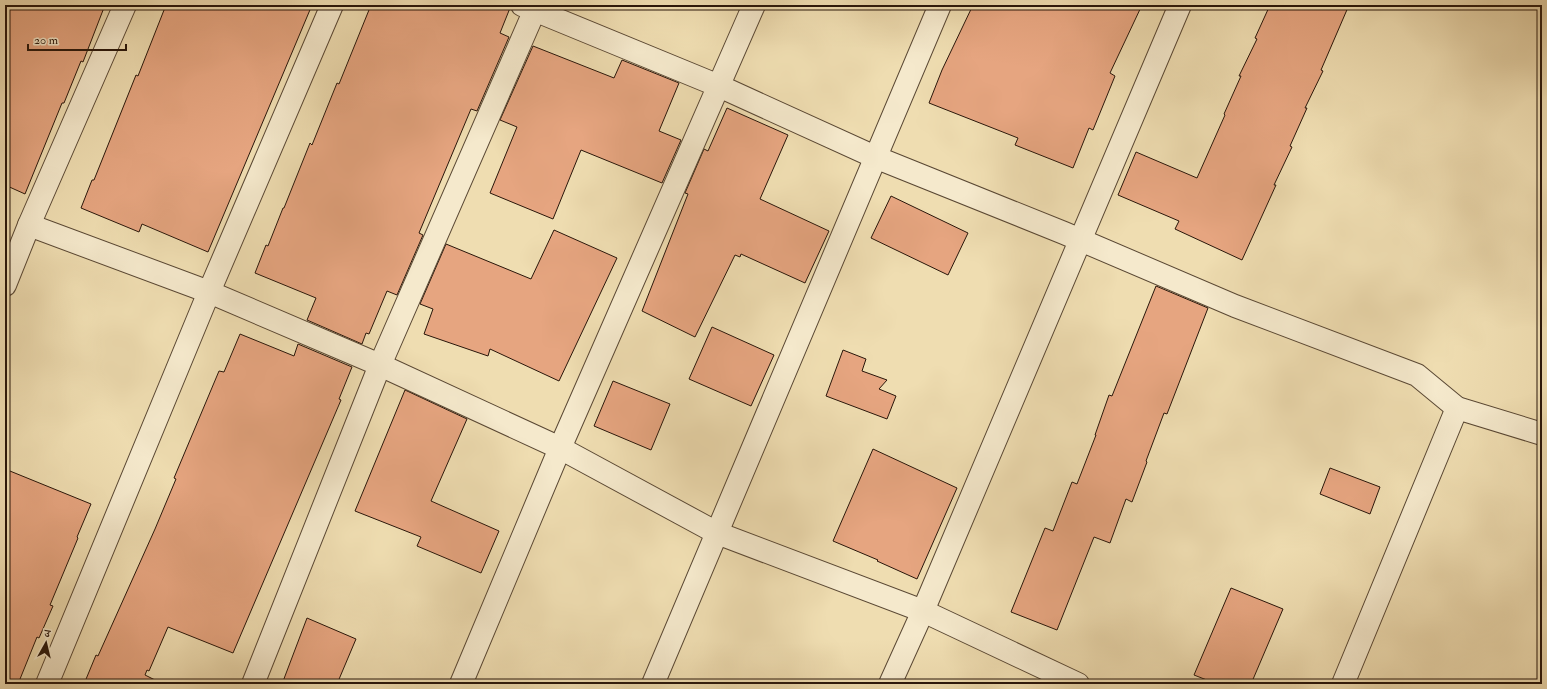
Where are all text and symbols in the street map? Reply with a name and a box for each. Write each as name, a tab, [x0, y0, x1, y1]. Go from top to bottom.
scale bar	[28, 26, 126, 52]
text: 20 m	[34, 33, 59, 48]
north arrow	[26, 623, 66, 663]
text: उ	[43, 627, 52, 641]

